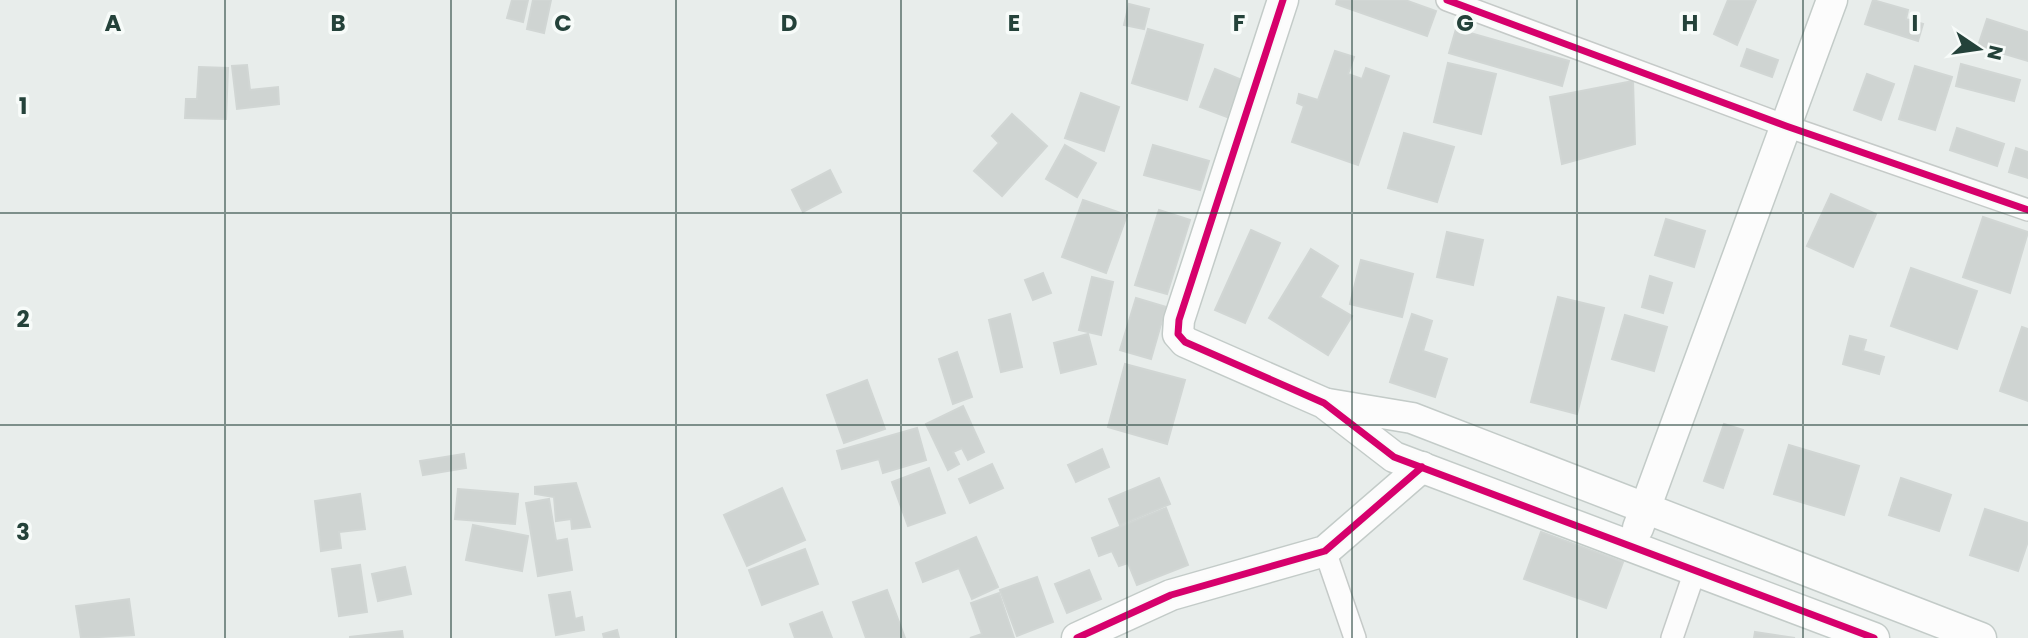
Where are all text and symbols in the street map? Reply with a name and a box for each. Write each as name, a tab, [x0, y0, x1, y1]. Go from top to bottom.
text: A	[105, 7, 122, 39]
text: B	[330, 7, 346, 39]
text: C	[554, 7, 572, 39]
text: D	[781, 7, 797, 39]
text: E	[1008, 7, 1020, 39]
text: F	[1233, 7, 1245, 39]
text: G	[1456, 7, 1474, 39]
text: H	[1682, 7, 1698, 39]
text: I	[1912, 7, 1918, 39]
north arrow	[1944, 14, 2014, 84]
text: N	[1980, 43, 2010, 63]
text: 1	[19, 90, 27, 122]
text: 2	[16, 303, 30, 335]
text: 3	[16, 516, 30, 548]

